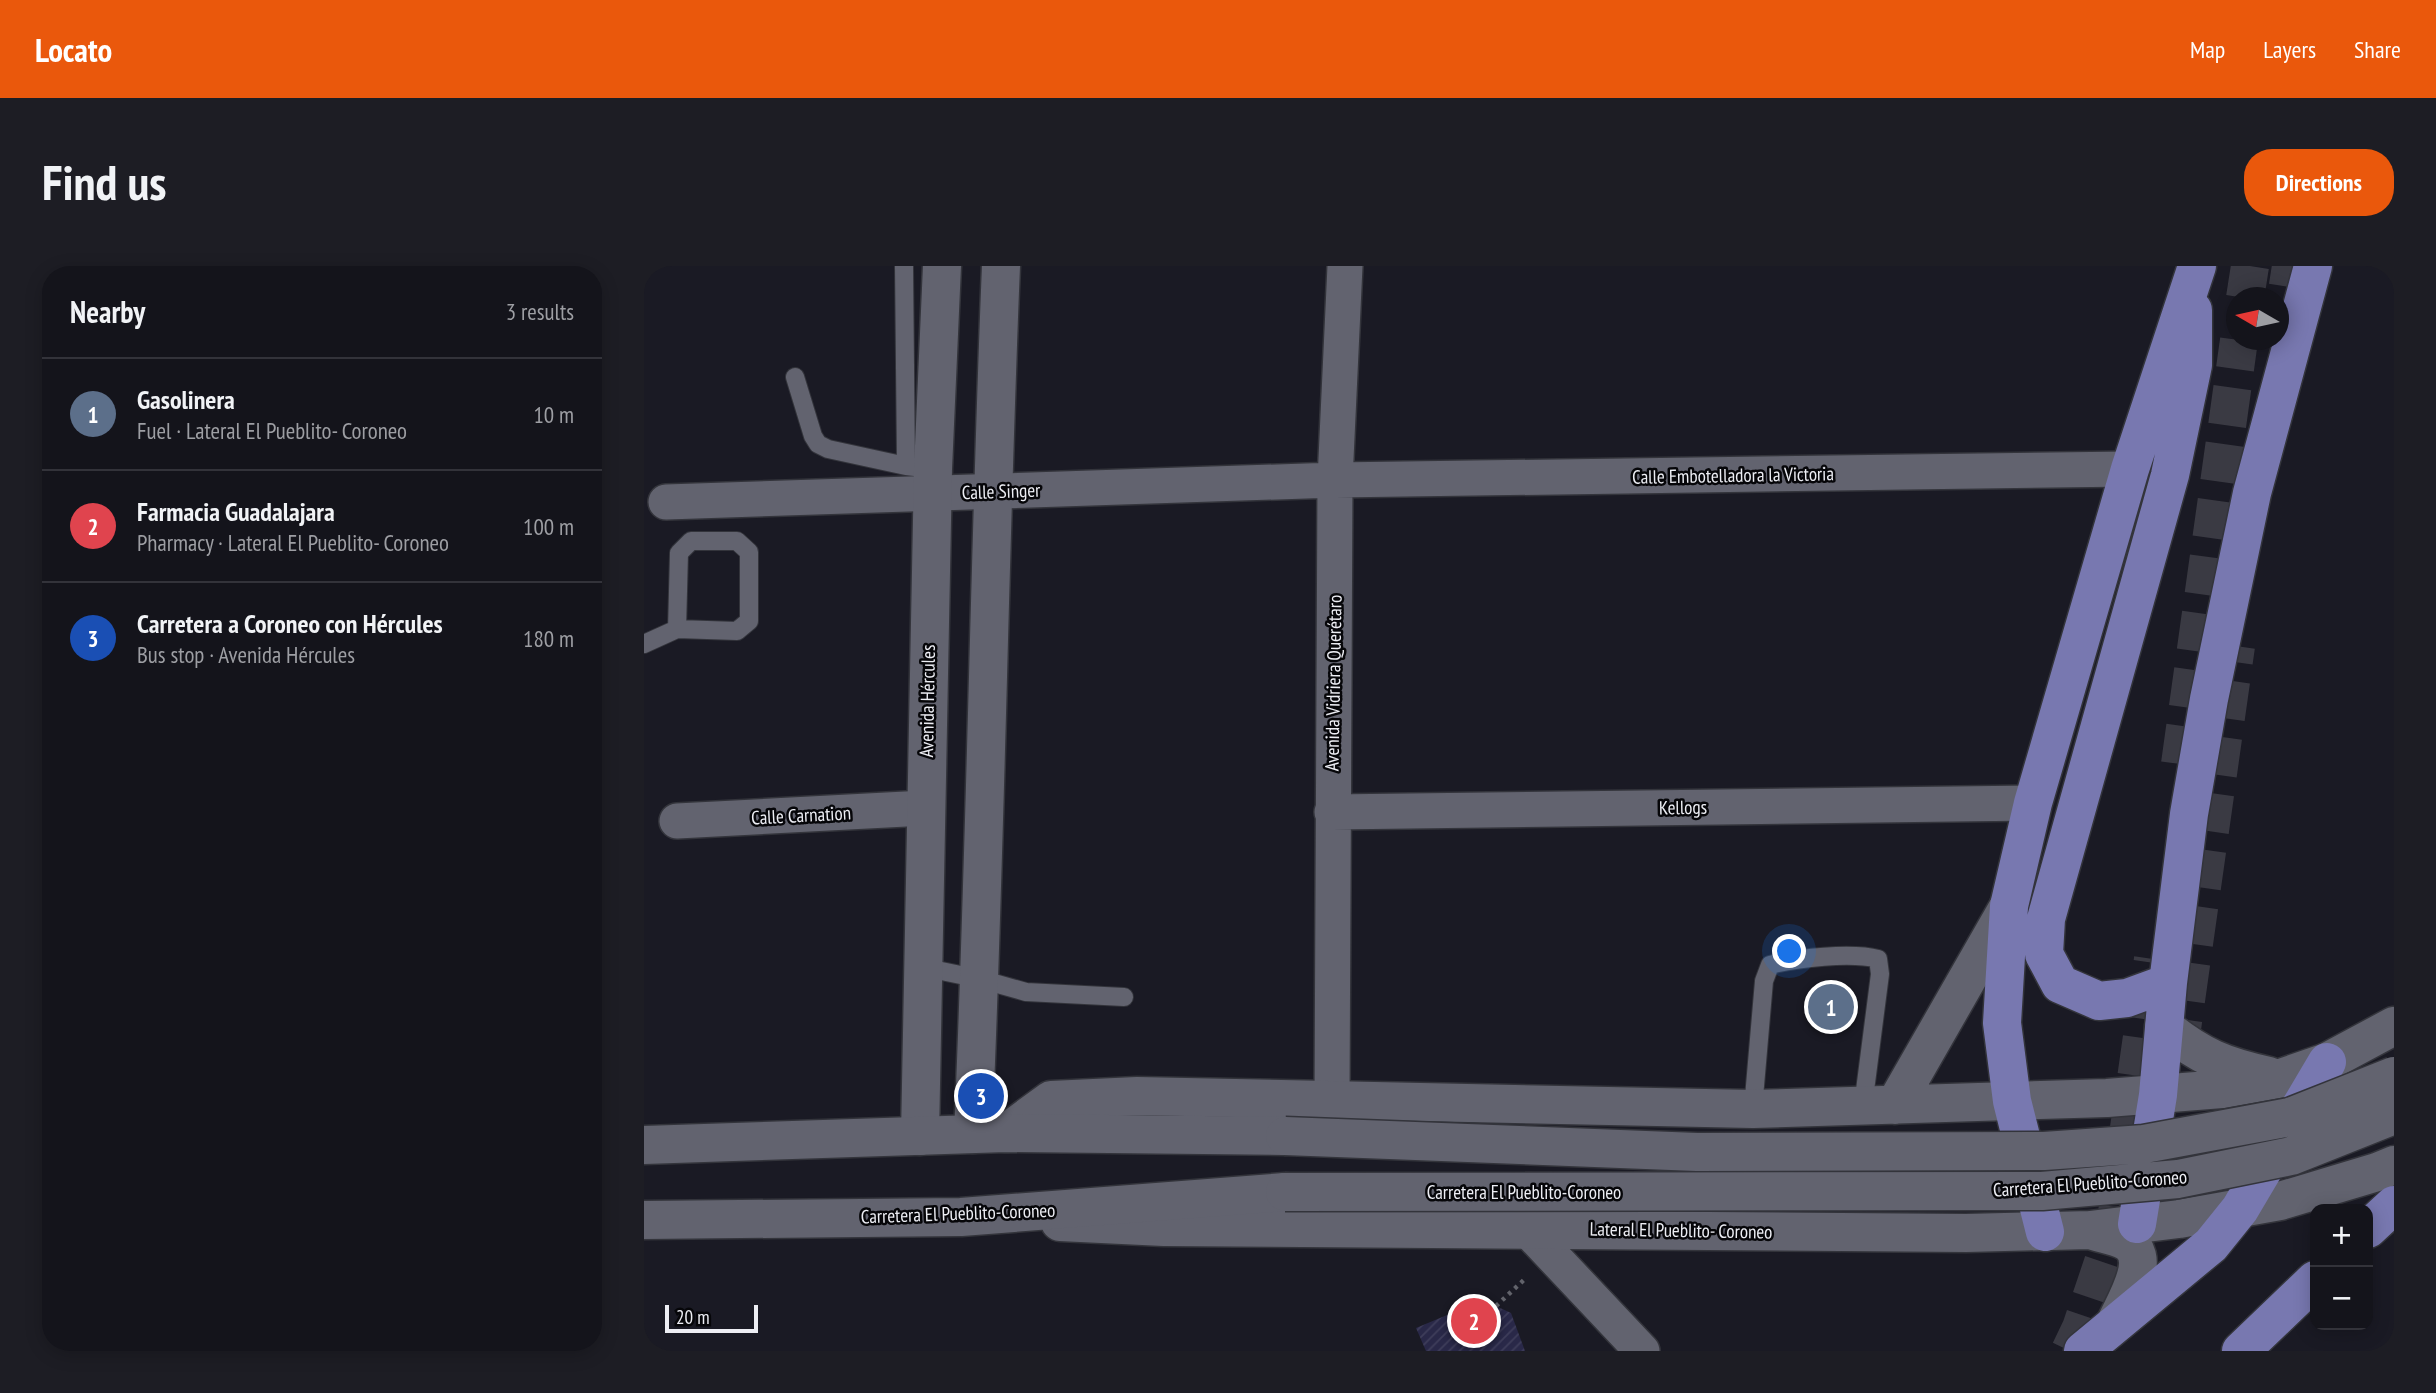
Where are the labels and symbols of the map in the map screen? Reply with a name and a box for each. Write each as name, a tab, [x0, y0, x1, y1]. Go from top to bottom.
north arrow	[2226, 287, 2289, 350]
street label: Calle Embotelladora la Victoria	[1632, 461, 1834, 489]
street label: Calle Singer	[961, 478, 1042, 504]
street label: Avenida Vidriera Querétaro	[1319, 595, 1347, 771]
street label: Avenida Hércules	[914, 644, 940, 758]
street label: Kellogs	[1659, 795, 1707, 819]
street label: Calle Carnation	[750, 800, 852, 830]
your location	[1772, 934, 1806, 968]
pin: 1	[1808, 981, 1854, 1033]
pin: 3	[958, 1070, 1004, 1122]
street label: Carretera El Pueblito-Coroneo	[1992, 1164, 2188, 1202]
street label: Carretera El Pueblito-Coroneo	[1427, 1180, 1621, 1204]
street label: Carretera El Pueblito-Coroneo	[860, 1198, 1056, 1228]
street label: Lateral El Pueblito- Coroneo	[1589, 1216, 1773, 1244]
pin: 2	[1451, 1295, 1497, 1347]
scale bar	[665, 1302, 758, 1334]

